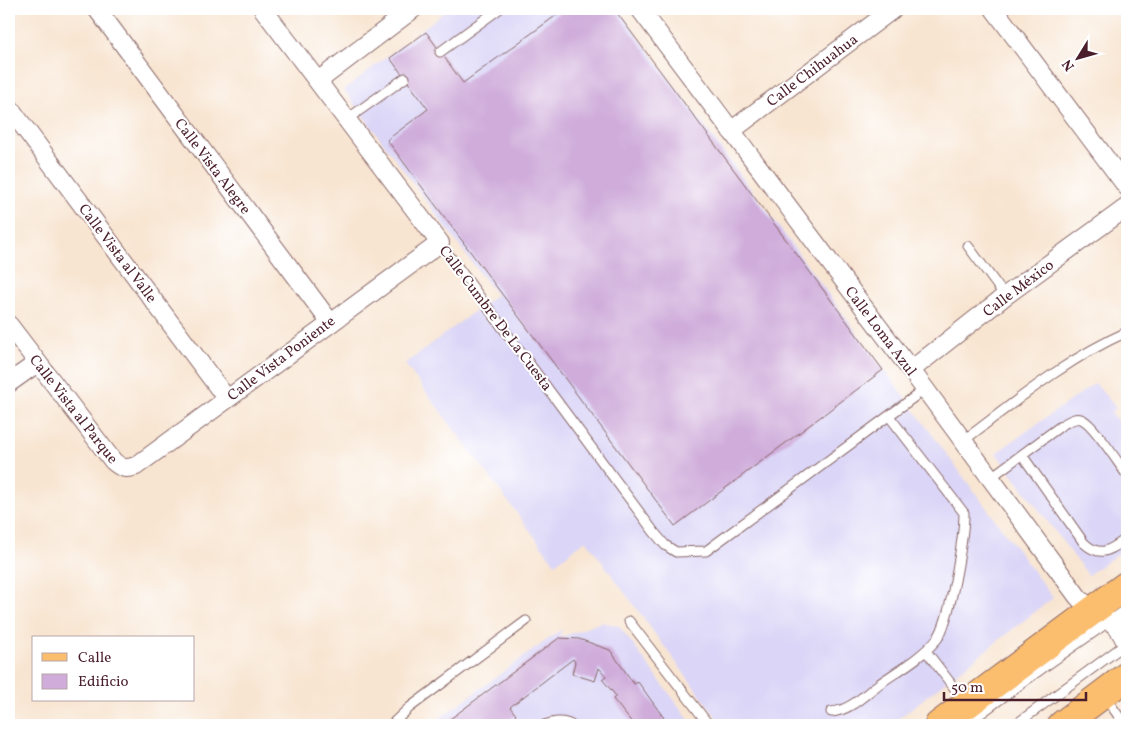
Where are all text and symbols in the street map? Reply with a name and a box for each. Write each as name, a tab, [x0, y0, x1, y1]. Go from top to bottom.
street label: Calle Chihuahua	[763, 30, 863, 112]
north arrow	[1054, 32, 1104, 82]
text: N	[1058, 55, 1079, 75]
street label: Calle Vista Alegre	[169, 115, 255, 219]
street label: Calle Vista al Valle	[73, 200, 161, 308]
street label: Calle Cumbre De La Cuesta	[433, 242, 556, 396]
street label: Calle México	[979, 255, 1059, 323]
street label: Calle Loma Azul	[839, 283, 921, 381]
street label: Calle Vista Poniente	[224, 312, 340, 407]
street label: Calle Vista al Parque	[24, 351, 122, 469]
legend	[32, 636, 195, 702]
text: Calle	[78, 648, 111, 669]
scale bar	[944, 669, 1086, 701]
text: Edificio	[78, 672, 129, 693]
text: 50 m	[951, 678, 983, 699]

